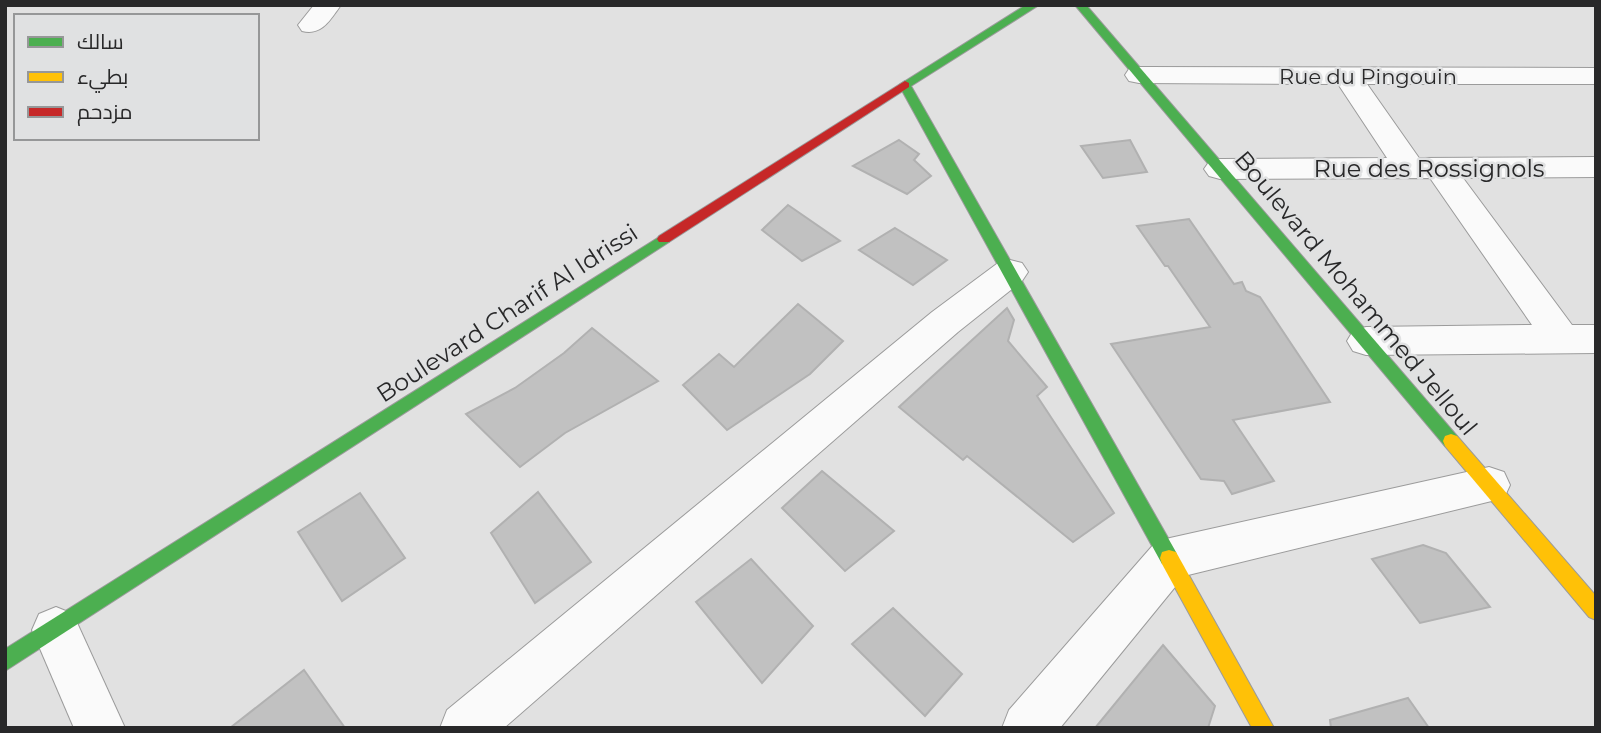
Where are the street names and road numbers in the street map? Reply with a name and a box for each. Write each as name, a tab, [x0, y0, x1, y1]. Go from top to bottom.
street label: Rue du Pingouin	[1279, 64, 1457, 89]
street label: Boulevard Mohammed Jelloul	[1229, 145, 1483, 441]
street label: Rue des Rossignols	[1313, 154, 1545, 183]
street label: Boulevard Charif Al Idrissi	[371, 218, 643, 408]

